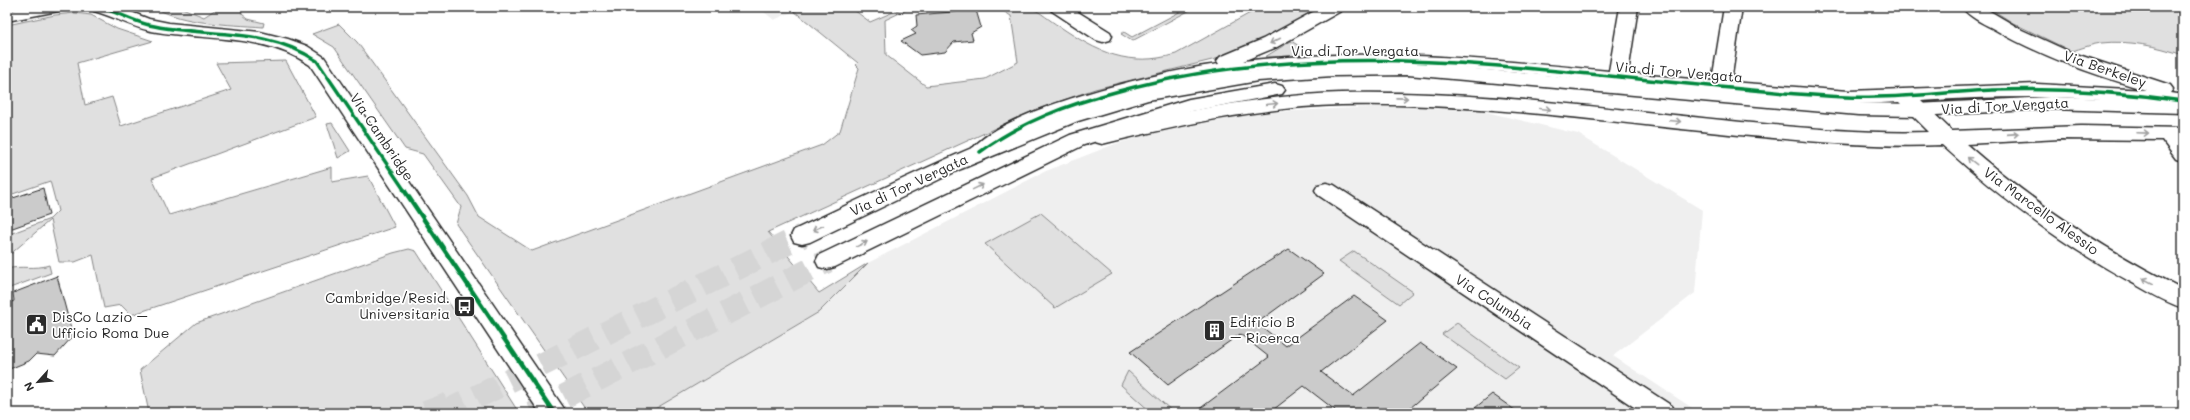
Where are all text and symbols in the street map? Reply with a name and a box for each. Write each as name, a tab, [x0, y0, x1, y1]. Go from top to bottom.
one-way arrow	[1269, 38, 1281, 45]
street label: Via di Tor Vergata	[1291, 41, 1419, 60]
street label: Via Berkeley	[2061, 45, 2149, 92]
street label: Via di Tor Vergata	[1614, 56, 1744, 87]
street label: Via Cambridge	[346, 89, 419, 184]
street label: Via di Tor Vergata	[1940, 93, 2069, 118]
one-way arrow	[1395, 95, 1408, 102]
one-way arrow	[1265, 100, 1278, 107]
one-way arrow	[1538, 105, 1551, 113]
one-way arrow	[1668, 118, 1681, 125]
one-way arrow	[2136, 129, 2149, 137]
one-way arrow	[2006, 131, 2019, 138]
street label: Via di Tor Vergata	[847, 149, 971, 220]
one-way arrow	[1967, 156, 1978, 165]
street label: Via Marcello Alessio	[1980, 162, 2103, 259]
one-way arrow	[972, 183, 984, 190]
one-way arrow	[812, 225, 824, 232]
one-way arrow	[855, 240, 867, 247]
street label: Via Columbia	[1452, 269, 1537, 334]
one-way arrow	[2143, 277, 2155, 284]
place label: Cambridge/Resid. Universitaria	[325, 288, 450, 323]
bus stop icon: Cambridge/Resid. Universitaria	[452, 293, 478, 319]
place label: DisCo Lazio – Ufficio Roma Due	[52, 307, 169, 342]
public building icon: DisCo Lazio – Ufficio Roma Due	[23, 312, 49, 338]
place label: Edificio B – Ricerca	[1230, 312, 1300, 347]
building icon: Edificio B – Ricerca	[1202, 317, 1228, 343]
north arrow	[18, 362, 58, 402]
text: N	[20, 380, 37, 394]

